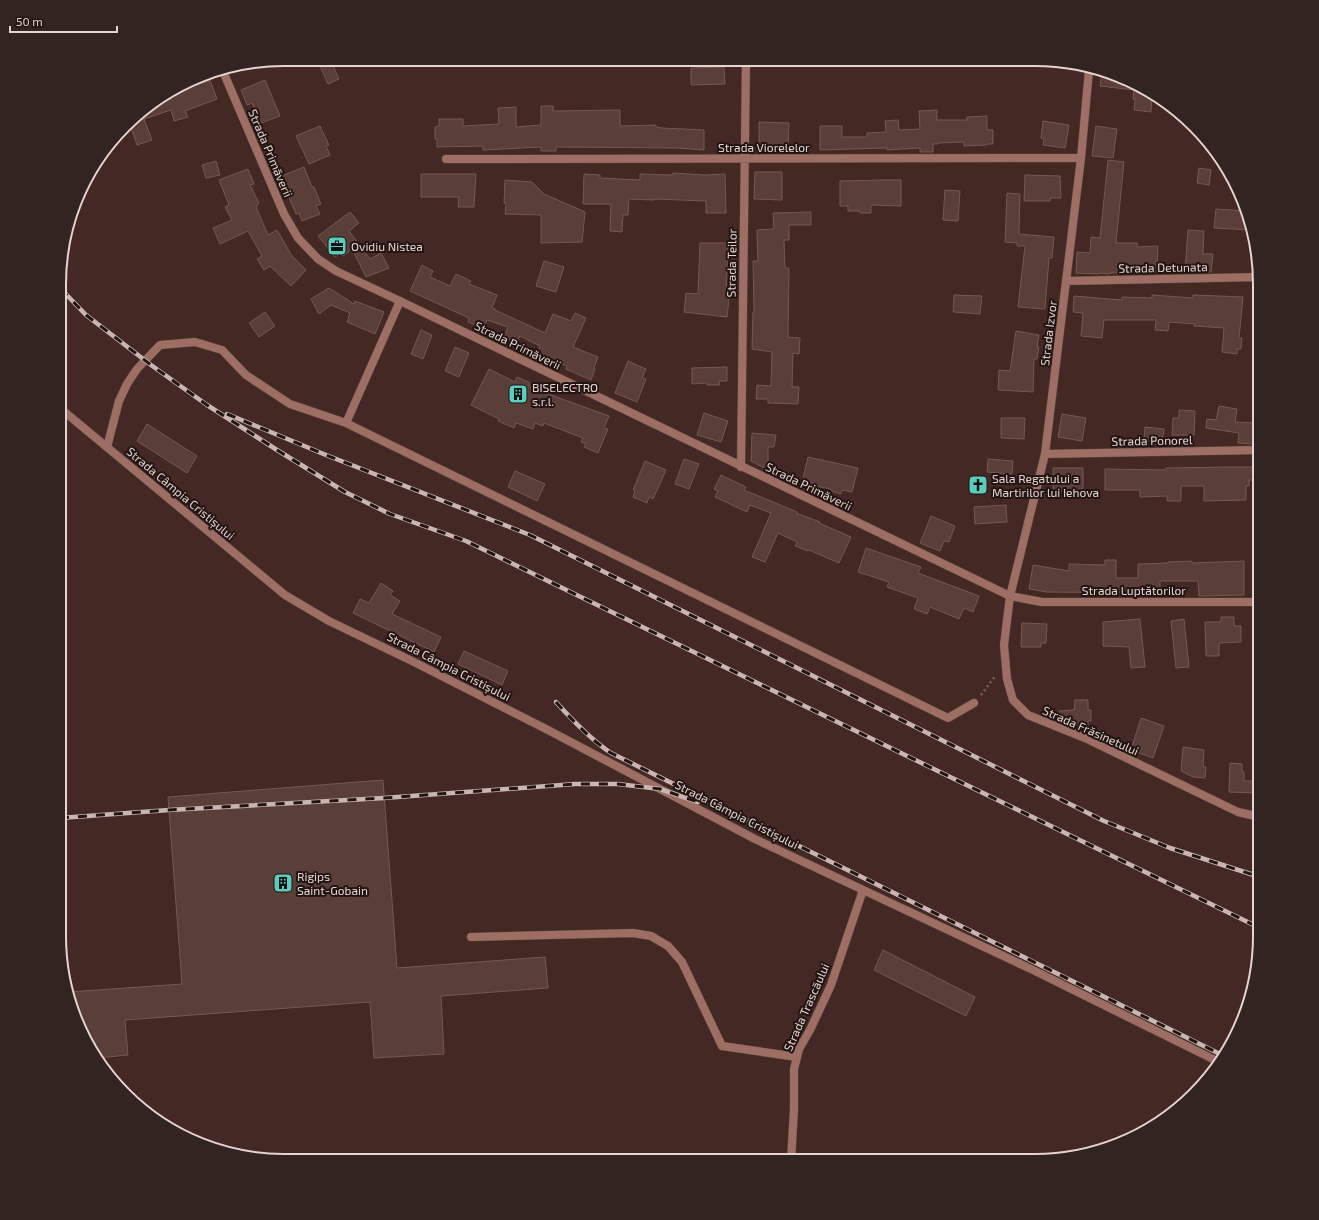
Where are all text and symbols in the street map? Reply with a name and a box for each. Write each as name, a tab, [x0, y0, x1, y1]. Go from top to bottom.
scale bar	[10, 8, 117, 34]
text: 50 m	[16, 14, 43, 28]
street label: Strada Primăverii	[246, 107, 296, 199]
street label: Strada Viorelelor	[718, 140, 810, 154]
street label: Strada Teilor	[723, 228, 739, 297]
office icon: Ovidiu Nistea	[326, 235, 348, 257]
place label: Ovidiu Nistea	[351, 239, 423, 253]
street label: Strada Detunata	[1118, 259, 1208, 275]
street label: Strada Izvor	[1037, 299, 1059, 367]
street label: Strada Primăverii	[473, 318, 563, 372]
place label: BISELECTRO s.r.l.	[532, 380, 598, 408]
building icon: BISELECTRO s.r.l.	[507, 383, 529, 405]
street label: Strada Ponorel	[1111, 432, 1193, 448]
street label: Strada Câmpia Cristișului	[123, 444, 238, 544]
street label: Strada Primăverii	[764, 459, 854, 513]
place label: Sala Regatului a Martirilor lui Iehova	[992, 471, 1099, 499]
church icon: Sala Regatului a Martirilor lui Iehova	[967, 474, 989, 496]
street label: Strada Luptătorilor	[1082, 583, 1186, 597]
street label: Strada Câmpia Cristișului	[384, 629, 513, 705]
street label: Strada Frăsinetului	[1041, 703, 1141, 757]
street label: Strada Câmpia Cristișului	[672, 777, 801, 853]
place label: Rigips Saint-Gobain	[297, 869, 368, 897]
building icon: Rigips Saint-Gobain	[272, 872, 294, 894]
street label: Strada Trascăului	[780, 961, 832, 1053]

